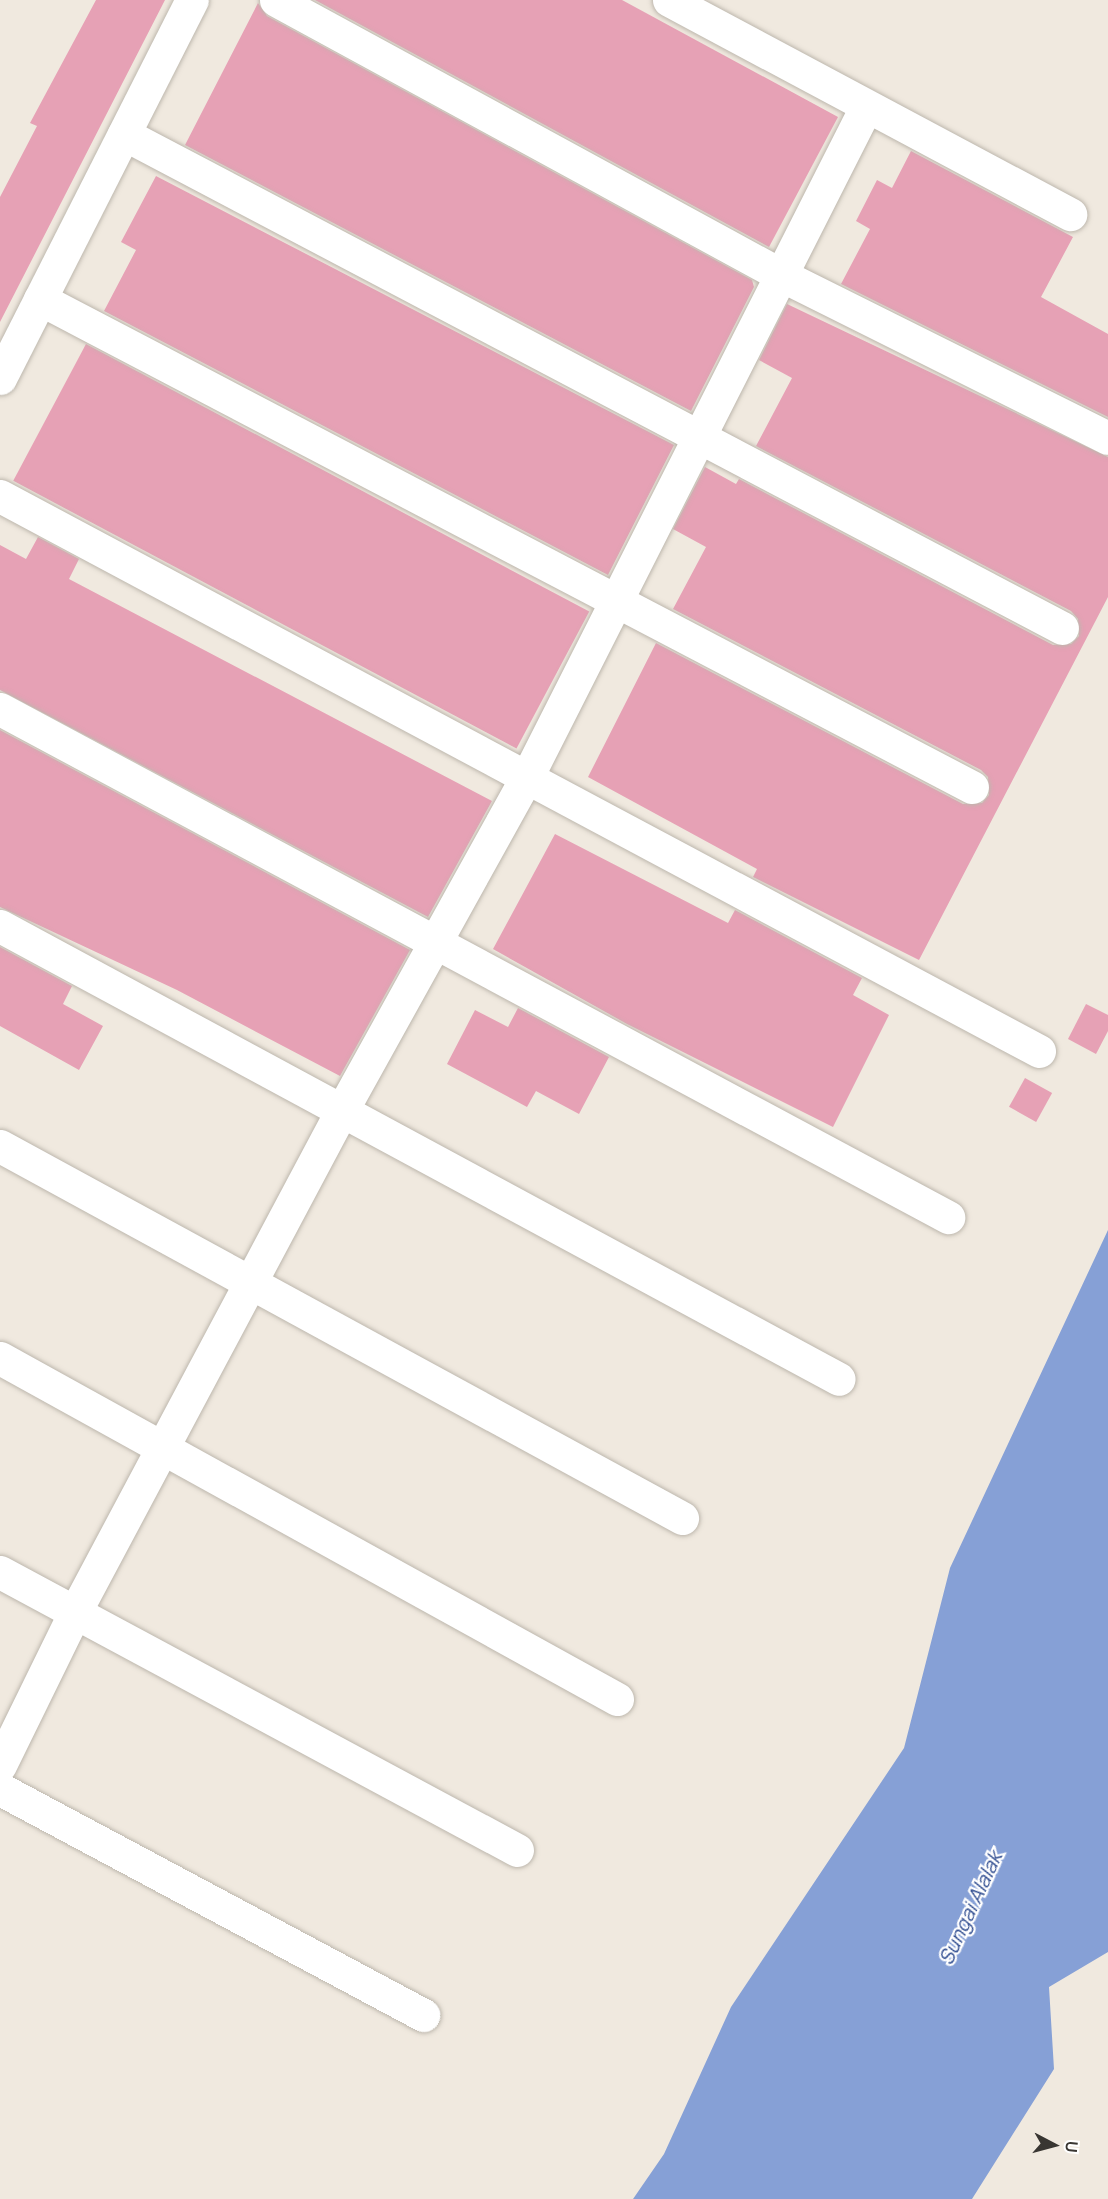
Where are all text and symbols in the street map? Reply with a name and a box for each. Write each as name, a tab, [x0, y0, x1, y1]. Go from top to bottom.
water label: Sungai Alalak	[933, 1848, 1007, 1968]
north arrow	[1024, 2115, 1084, 2175]
text: U	[1060, 2140, 1083, 2154]

